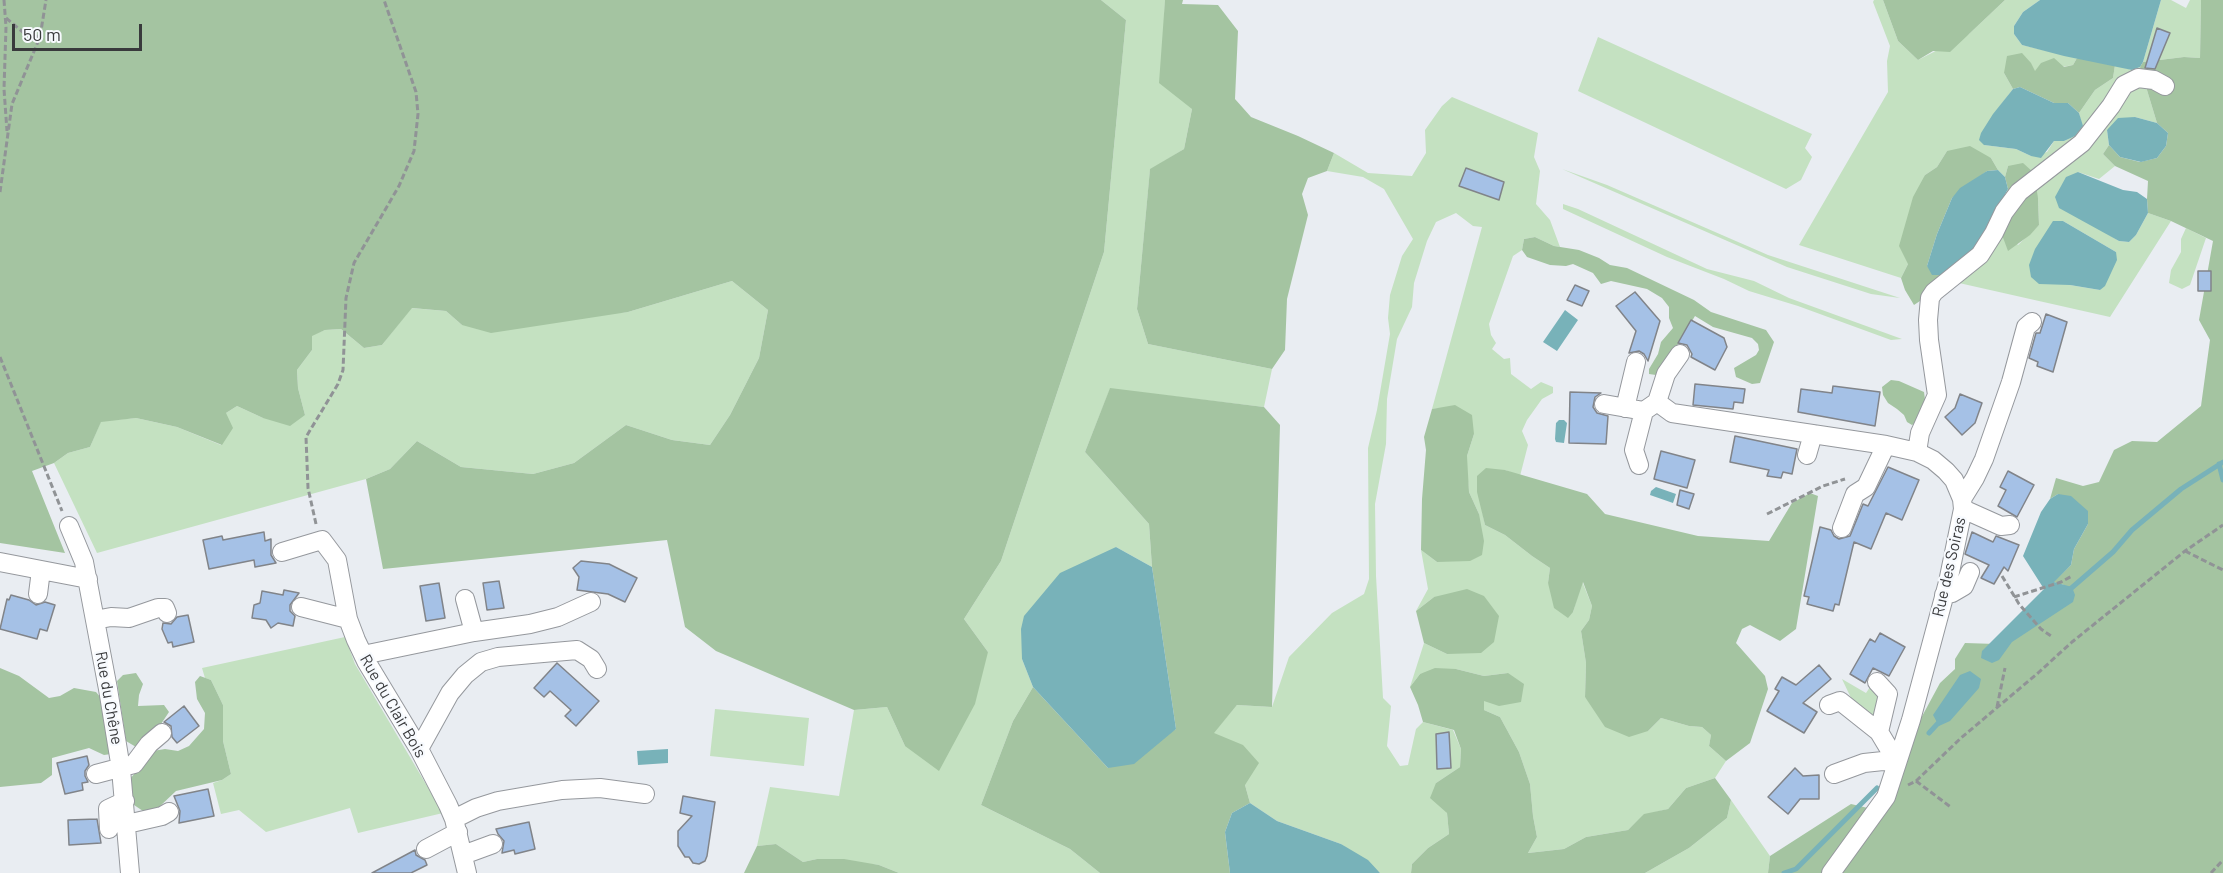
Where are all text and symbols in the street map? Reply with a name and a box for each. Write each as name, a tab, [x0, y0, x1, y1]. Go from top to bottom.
scale bar	[15, 12, 146, 50]
text: 50 m	[23, 23, 61, 45]
street label: Rue des Soiras	[1928, 515, 1970, 619]
street label: Rue du Chêne	[91, 650, 127, 746]
street label: Rue du Clair Bois	[356, 651, 430, 761]

